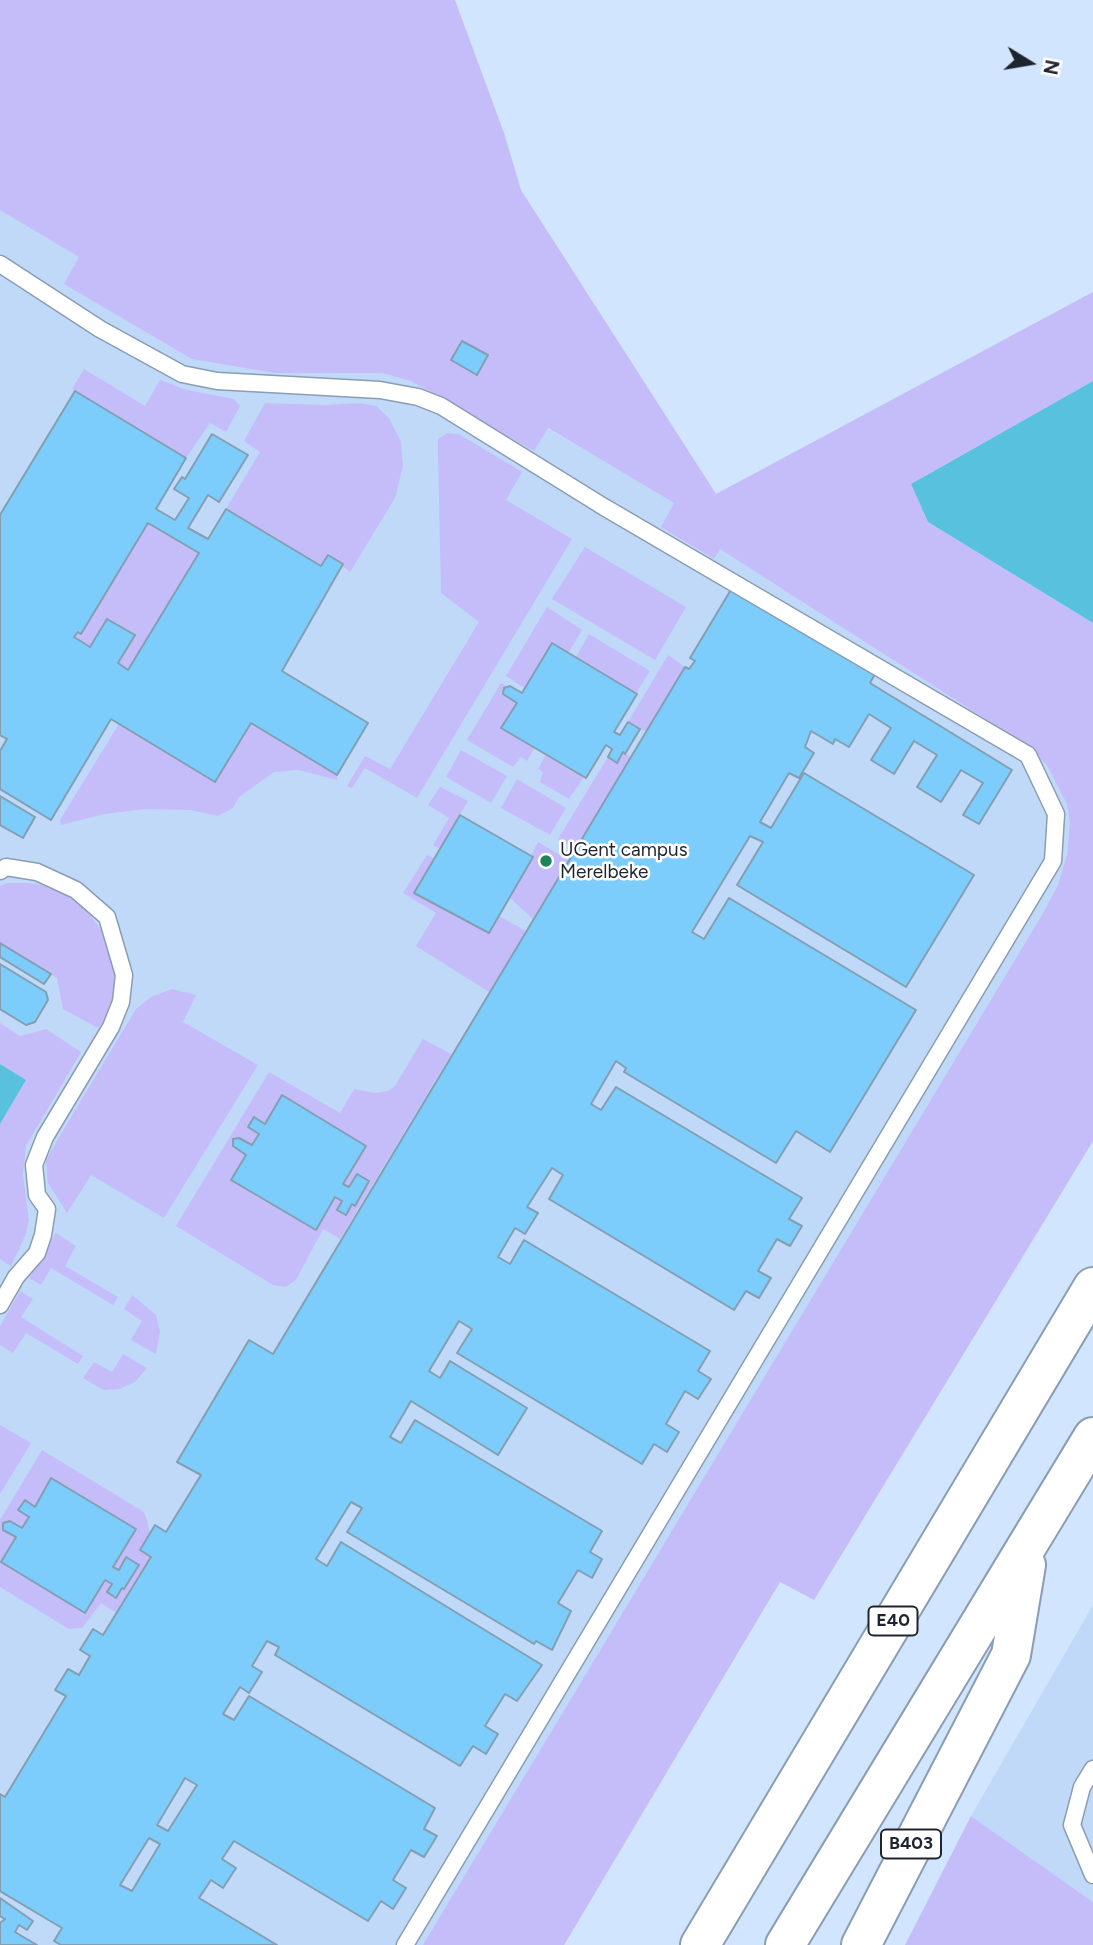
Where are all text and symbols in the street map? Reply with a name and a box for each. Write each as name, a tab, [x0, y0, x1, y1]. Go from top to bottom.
north arrow	[995, 28, 1065, 98]
text: N	[1038, 58, 1064, 77]
place label: UGent campus Merelbeke	[560, 839, 688, 883]
marker: UGent campus Merelbeke	[538, 853, 554, 869]
road number: E40	[868, 1606, 917, 1636]
road number: B403	[881, 1830, 941, 1858]

